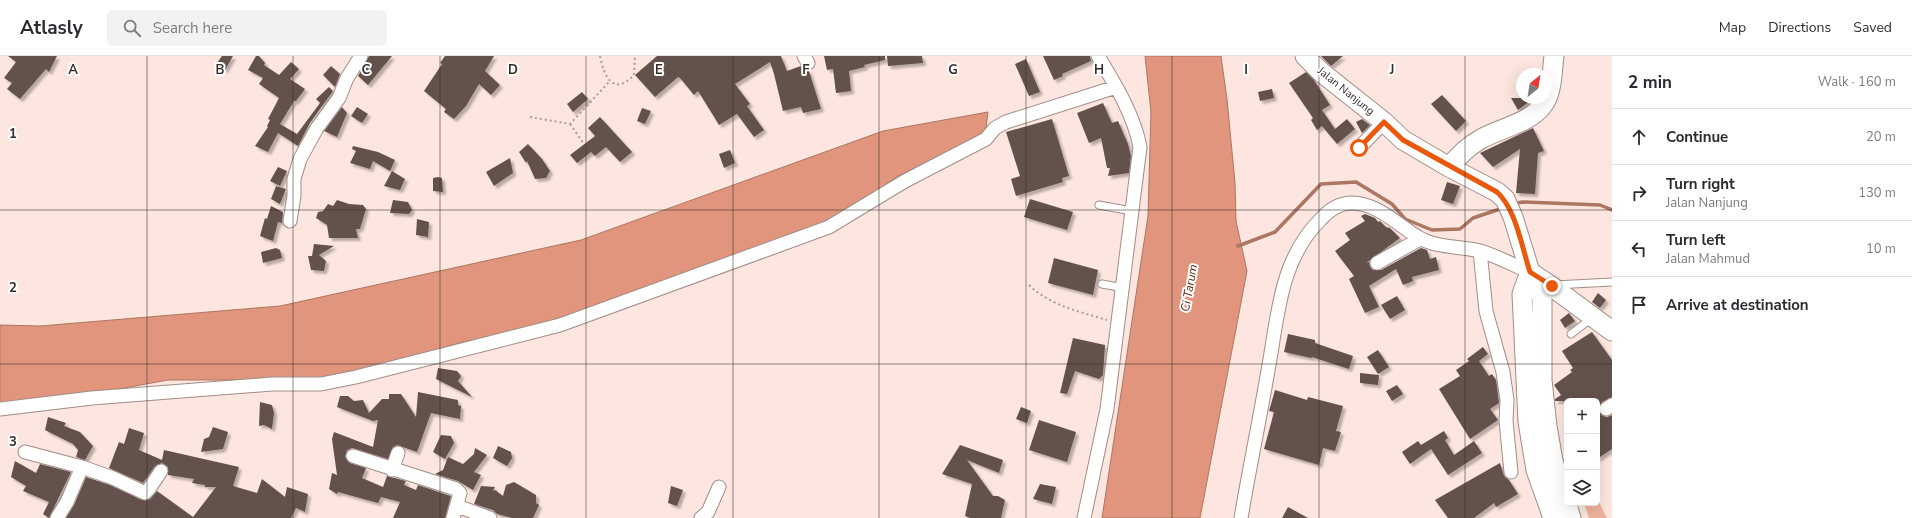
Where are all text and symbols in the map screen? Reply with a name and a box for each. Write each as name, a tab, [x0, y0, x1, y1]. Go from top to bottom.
search box	[107, 10, 387, 46]
text: Atlasly	[20, 15, 83, 41]
icon: search	[121, 17, 143, 39]
text: Search here	[153, 18, 232, 38]
text: Map	[1719, 18, 1746, 37]
text: Directions	[1768, 18, 1831, 37]
text: Saved	[1853, 18, 1892, 37]
text: A	[68, 61, 78, 79]
text: B	[216, 61, 225, 79]
text: C	[362, 61, 371, 79]
text: D	[508, 61, 518, 79]
text: E	[655, 61, 663, 79]
text: F	[802, 61, 810, 79]
text: G	[948, 61, 958, 79]
text: H	[1094, 61, 1104, 79]
text: I	[1244, 61, 1248, 79]
text: J	[1389, 61, 1394, 79]
street label: Jalan Nanjung	[1314, 63, 1378, 119]
north arrow	[1516, 68, 1552, 104]
text: 2 min	[1628, 71, 1672, 94]
text: Walk · 160 m	[1818, 73, 1896, 91]
text: 1	[9, 125, 17, 143]
icon: ahead	[1628, 126, 1650, 148]
text: Continue	[1666, 127, 1728, 147]
text: 20 m	[1866, 128, 1896, 146]
route start	[1350, 139, 1368, 157]
text: Turn right	[1666, 174, 1735, 194]
icon: right	[1628, 182, 1650, 204]
text: 130 m	[1858, 184, 1896, 202]
text: Jalan Nanjung	[1666, 194, 1748, 212]
text: Turn left	[1666, 230, 1725, 250]
icon: left	[1628, 238, 1650, 260]
text: 10 m	[1866, 240, 1896, 258]
text: Jalan Mahmud	[1666, 250, 1750, 268]
water label: Ci Tarum	[1177, 263, 1201, 313]
route end	[1543, 277, 1561, 295]
text: 2	[9, 279, 17, 297]
icon: arrive	[1628, 294, 1650, 316]
text: Arrive at destination	[1666, 295, 1809, 315]
map controls	[1564, 398, 1600, 506]
button: +	[1564, 398, 1600, 434]
text: 3	[9, 433, 17, 451]
button: −	[1564, 434, 1600, 470]
button: layers	[1564, 470, 1600, 506]

